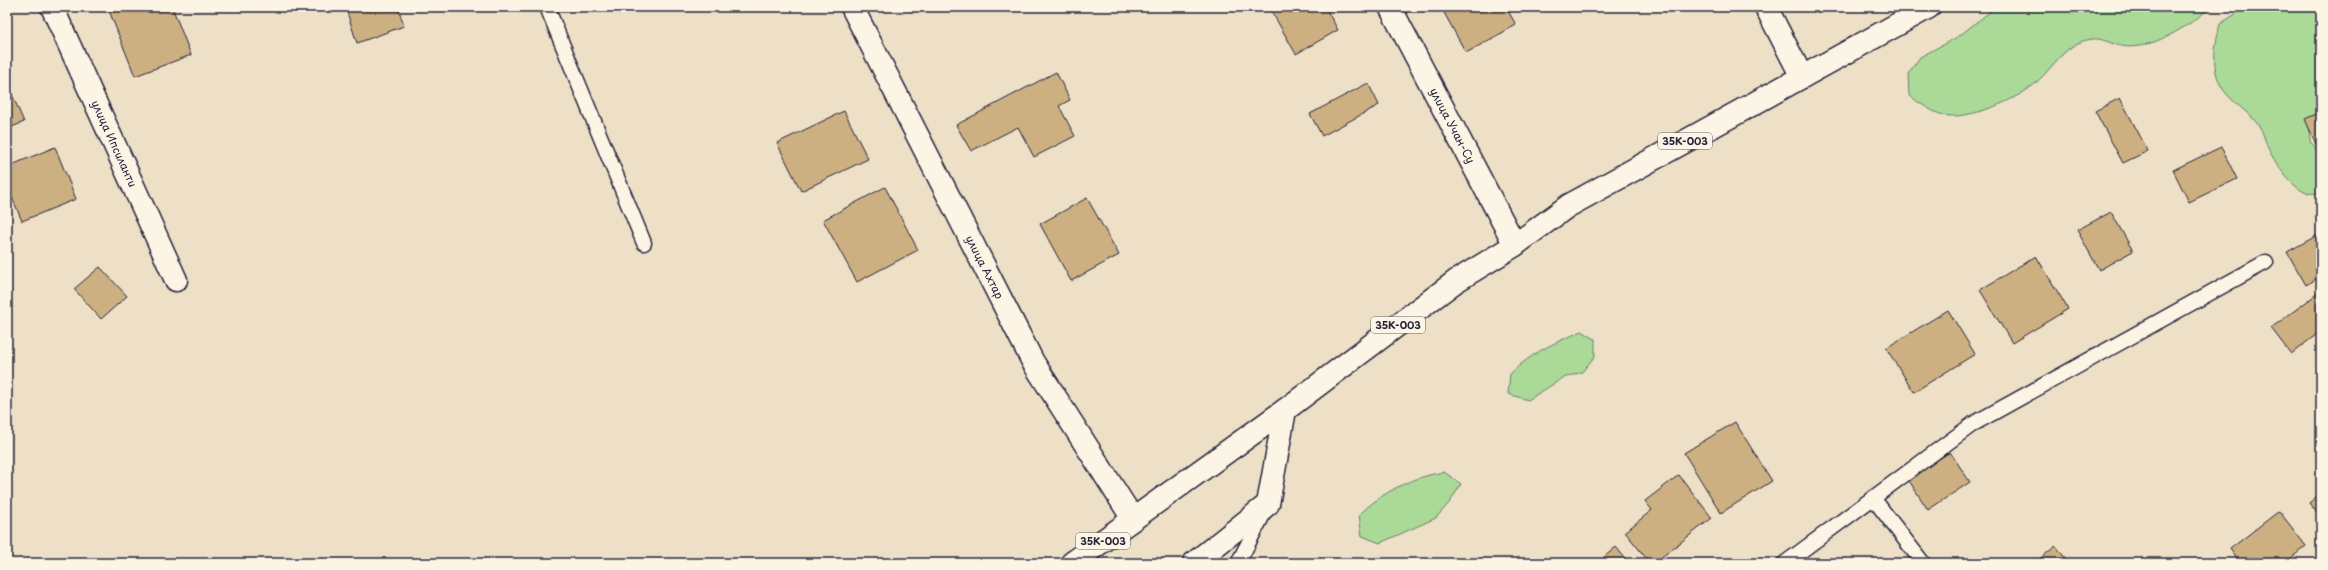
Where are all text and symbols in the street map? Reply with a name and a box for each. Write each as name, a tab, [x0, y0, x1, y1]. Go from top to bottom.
street label: улица Учан-Су	[1426, 85, 1480, 166]
street label: улица Ипсиланти	[87, 97, 142, 190]
road number: 35К-003	[1658, 133, 1712, 149]
street label: улица Ахтар	[962, 232, 1009, 302]
road number: 35К-003	[1371, 317, 1425, 333]
road number: 35К-003	[1076, 533, 1130, 549]

